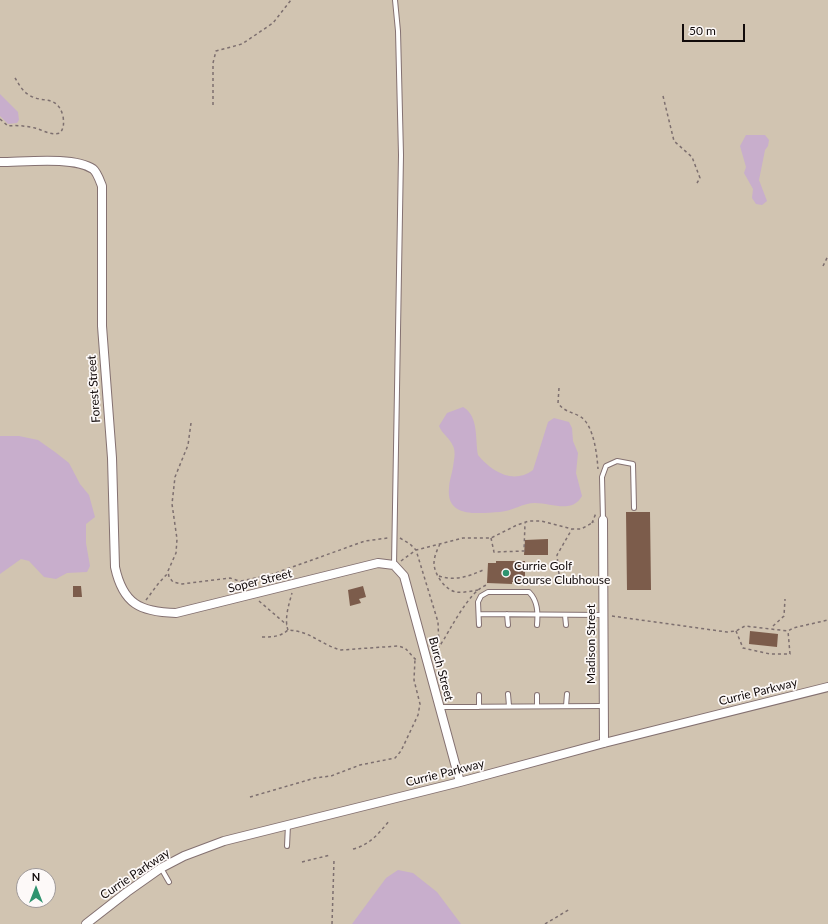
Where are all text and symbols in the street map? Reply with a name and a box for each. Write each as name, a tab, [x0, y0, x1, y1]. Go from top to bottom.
scale bar	[684, 16, 747, 42]
text: 50 m	[689, 23, 716, 38]
street label: Forest Street	[84, 355, 104, 423]
place label: Currie Golf Course Clubhouse	[514, 559, 610, 587]
street label: Soper Street	[227, 566, 293, 596]
marker: Currie Golf Course Clubhouse	[501, 568, 511, 578]
street label: Madison Street	[584, 604, 598, 684]
street label: Burch Street	[426, 635, 456, 703]
street label: Currie Parkway	[717, 675, 799, 709]
street label: Currie Parkway	[404, 756, 486, 790]
street label: Currie Parkway	[98, 846, 172, 902]
north arrow	[16, 868, 56, 908]
text: N	[32, 870, 40, 883]

